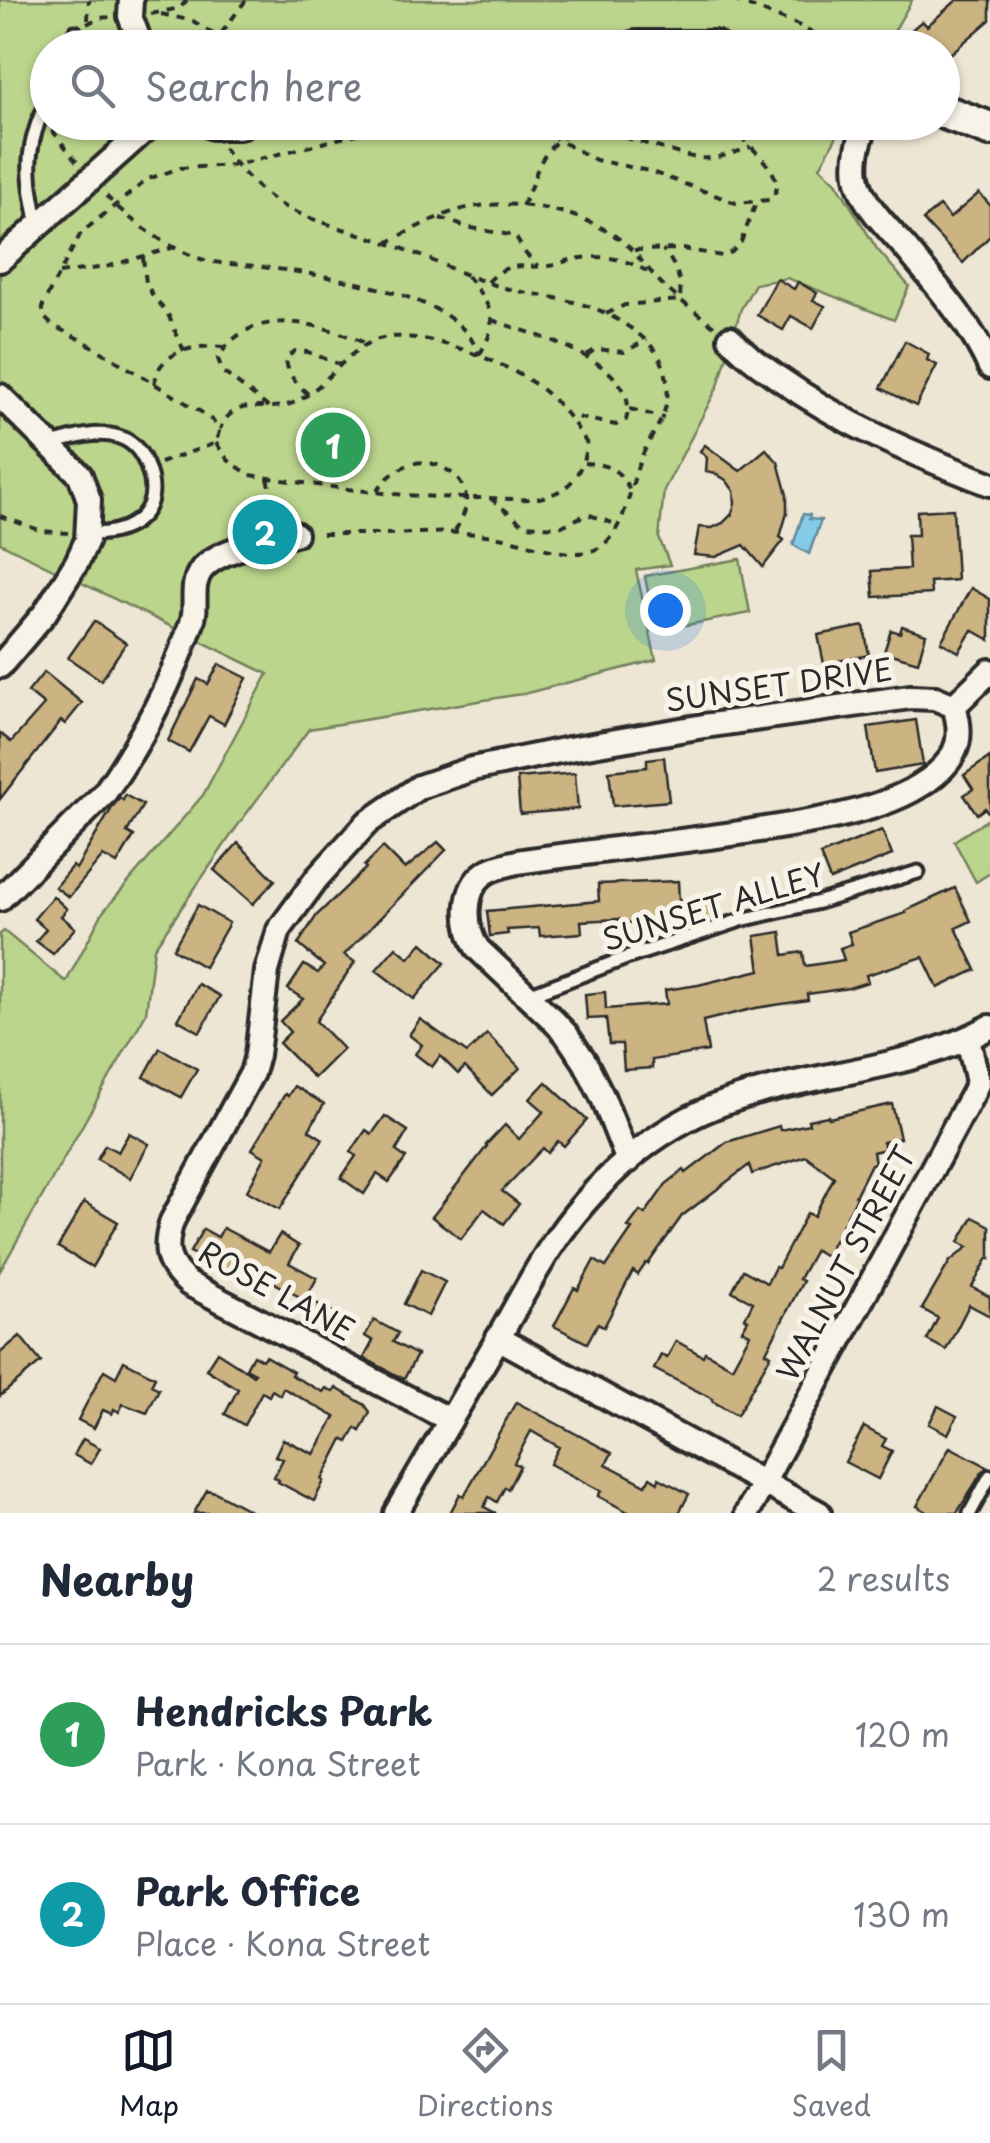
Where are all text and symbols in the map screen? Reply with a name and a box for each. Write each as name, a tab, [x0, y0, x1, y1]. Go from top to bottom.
search box	[30, 30, 960, 140]
text: Search here	[145, 57, 362, 114]
icon: search	[65, 58, 120, 113]
pin: 1	[300, 408, 366, 482]
pin: 2	[232, 494, 298, 570]
your location	[640, 585, 691, 636]
street label: SUNSET DRIVE	[662, 645, 895, 722]
street label: SUNSET ALLEY	[596, 850, 830, 961]
street label: WALNUT STREET	[764, 1137, 926, 1388]
street label: ROSE LANE	[191, 1228, 363, 1351]
text: Nearby	[40, 1547, 194, 1610]
text: 2 results	[817, 1554, 950, 1602]
text: Hendricks Park	[135, 1682, 432, 1739]
text: 1	[65, 1710, 80, 1758]
text: 120 m	[855, 1710, 950, 1758]
text: Park · Kona Street	[135, 1739, 421, 1787]
text: Park Office	[135, 1862, 360, 1919]
text: 2	[61, 1890, 84, 1938]
text: 130 m	[853, 1890, 950, 1938]
text: Place · Kona Street	[135, 1919, 430, 1967]
tab: Map	[119, 2023, 179, 2126]
tab: Directions	[417, 2023, 553, 2126]
tab: Saved	[791, 2023, 871, 2126]

